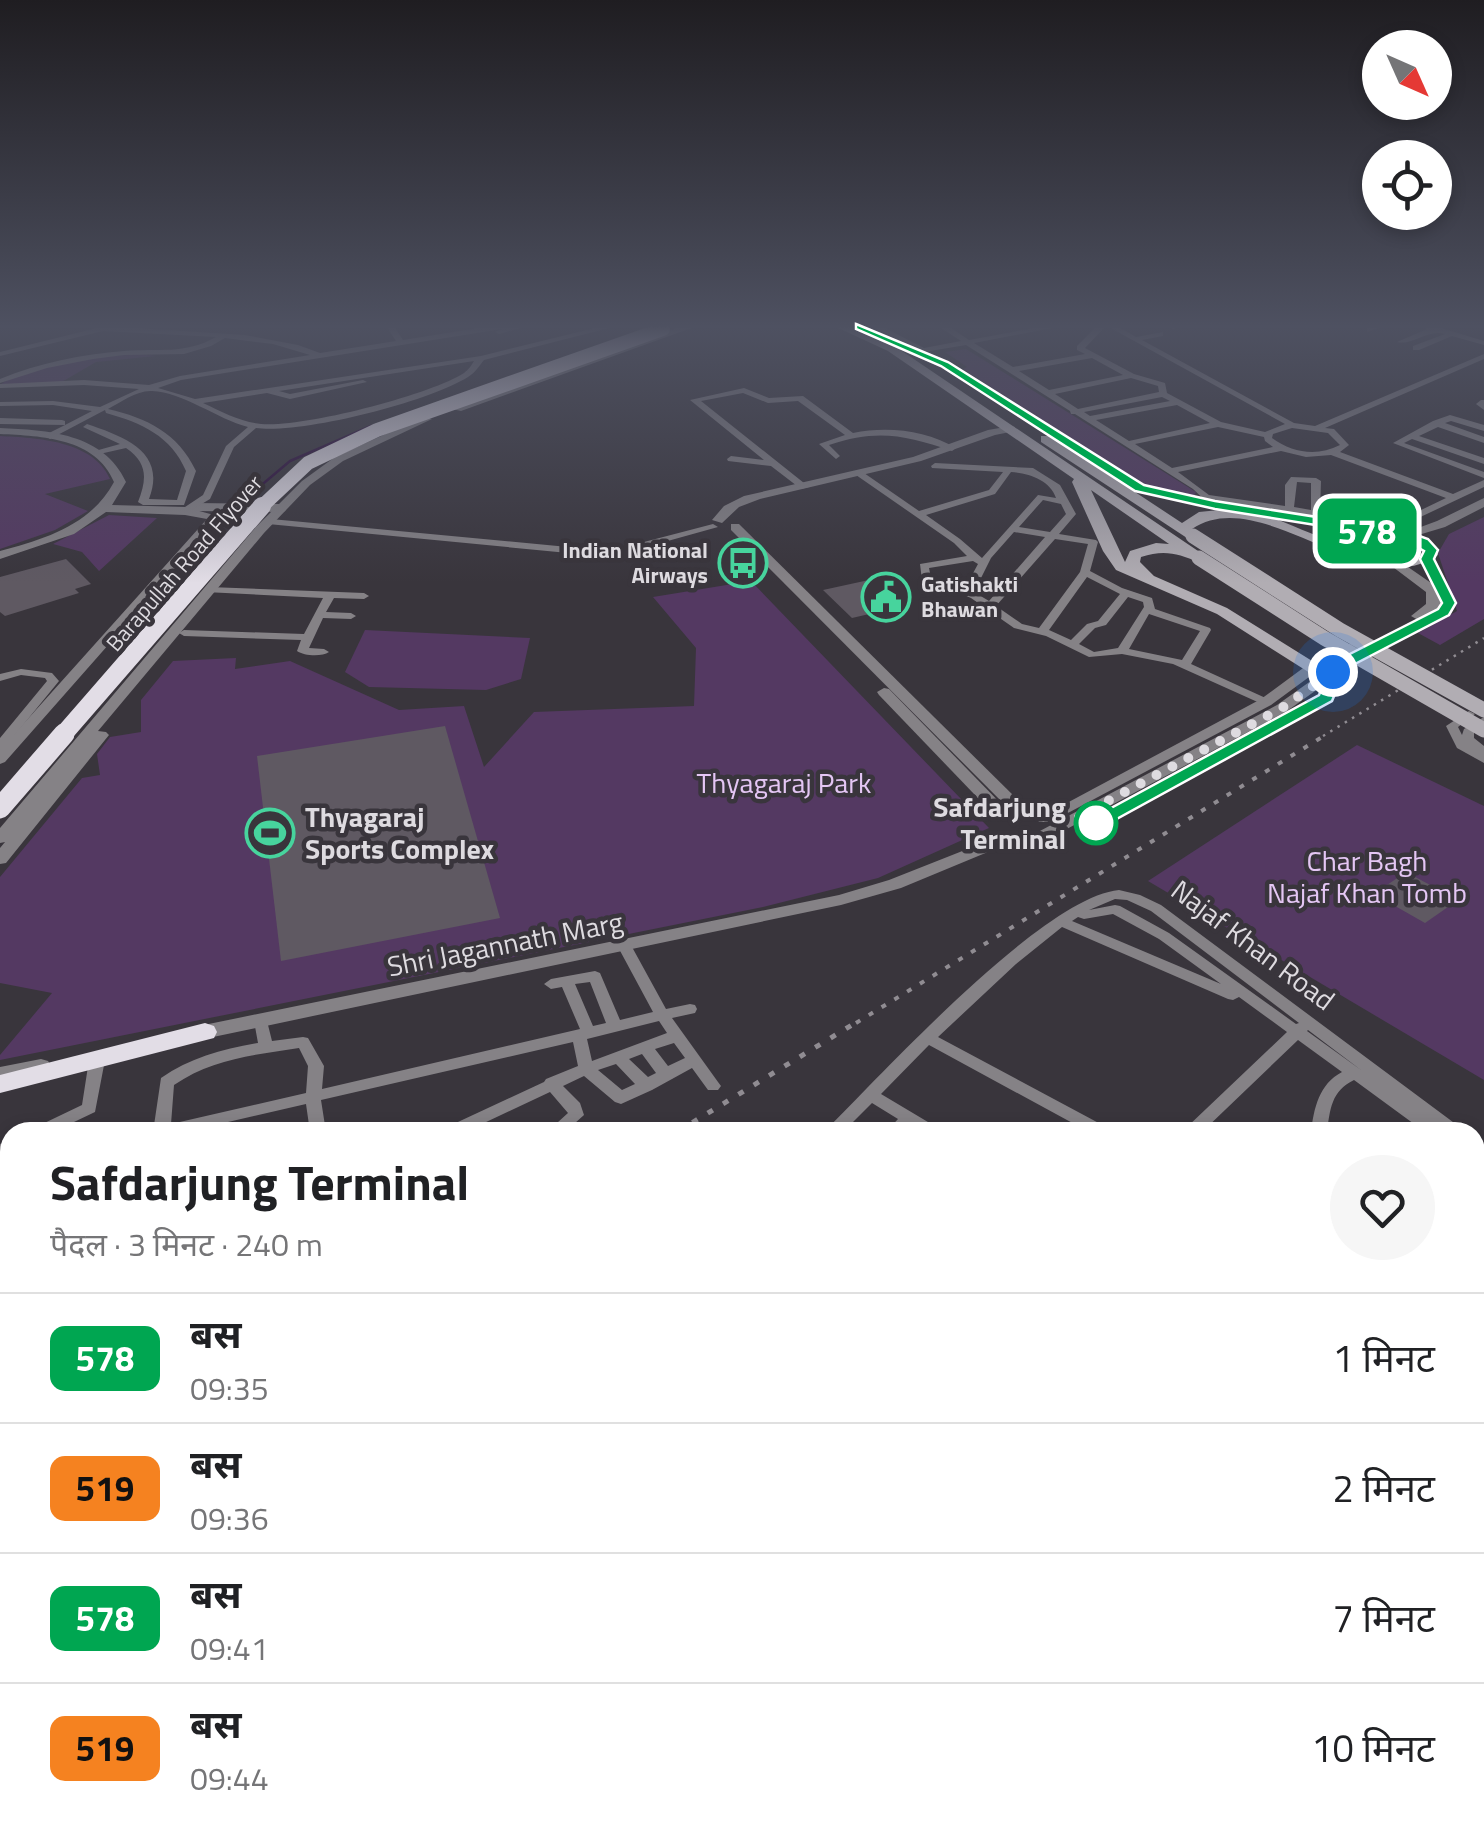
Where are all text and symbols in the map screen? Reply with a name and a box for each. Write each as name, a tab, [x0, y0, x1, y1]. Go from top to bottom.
north arrow	[1362, 30, 1452, 120]
map controls	[1362, 30, 1452, 230]
button: locate	[1362, 140, 1452, 230]
street label: Barapullah Road Flyover	[98, 467, 271, 659]
line badge: 578	[1310, 498, 1424, 564]
text: 578	[1338, 504, 1396, 558]
place label: Indian National Airways	[562, 533, 708, 592]
bus stop icon: Indian National Airways	[717, 537, 769, 589]
place label: Gatishakti Bhawan	[921, 567, 1018, 626]
public building icon: Gatishakti Bhawan	[860, 571, 912, 623]
your location	[1308, 647, 1358, 697]
park label: Thyagaraj Park	[697, 761, 871, 804]
place label: Safdarjung Terminal	[933, 785, 1066, 860]
place label: Thyagaraj Sports Complex	[305, 795, 494, 870]
marker: Safdarjung Terminal	[1075, 802, 1117, 844]
sports icon: Thyagaraj Sports Complex	[244, 807, 296, 859]
park label: Char Bagh Najaf Khan Tomb	[1267, 839, 1467, 914]
street label: Najaf Khan Road	[1162, 869, 1344, 1021]
street label: Shri Jagannath Marg	[383, 900, 626, 987]
text: Safdarjung Terminal	[50, 1146, 469, 1219]
button: heart	[1330, 1155, 1435, 1260]
text: पैदल · 3 मिनट · 240 m	[50, 1220, 323, 1268]
text: बस	[190, 1305, 242, 1363]
text: 1 मिनट	[1333, 1329, 1435, 1387]
text: 578	[76, 1331, 134, 1385]
text: 09:35	[190, 1364, 269, 1412]
text: बस	[190, 1435, 242, 1493]
text: 2 मिनट	[1333, 1459, 1435, 1517]
text: 519	[76, 1461, 134, 1515]
text: 09:36	[190, 1494, 269, 1542]
text: बस	[190, 1565, 242, 1623]
text: 7 मिनट	[1333, 1589, 1435, 1647]
text: 578	[76, 1591, 134, 1645]
text: 09:41	[190, 1624, 269, 1672]
text: बस	[190, 1695, 242, 1753]
text: 10 मिनट	[1311, 1719, 1435, 1777]
text: 519	[76, 1721, 134, 1775]
text: 09:44	[190, 1754, 269, 1802]

